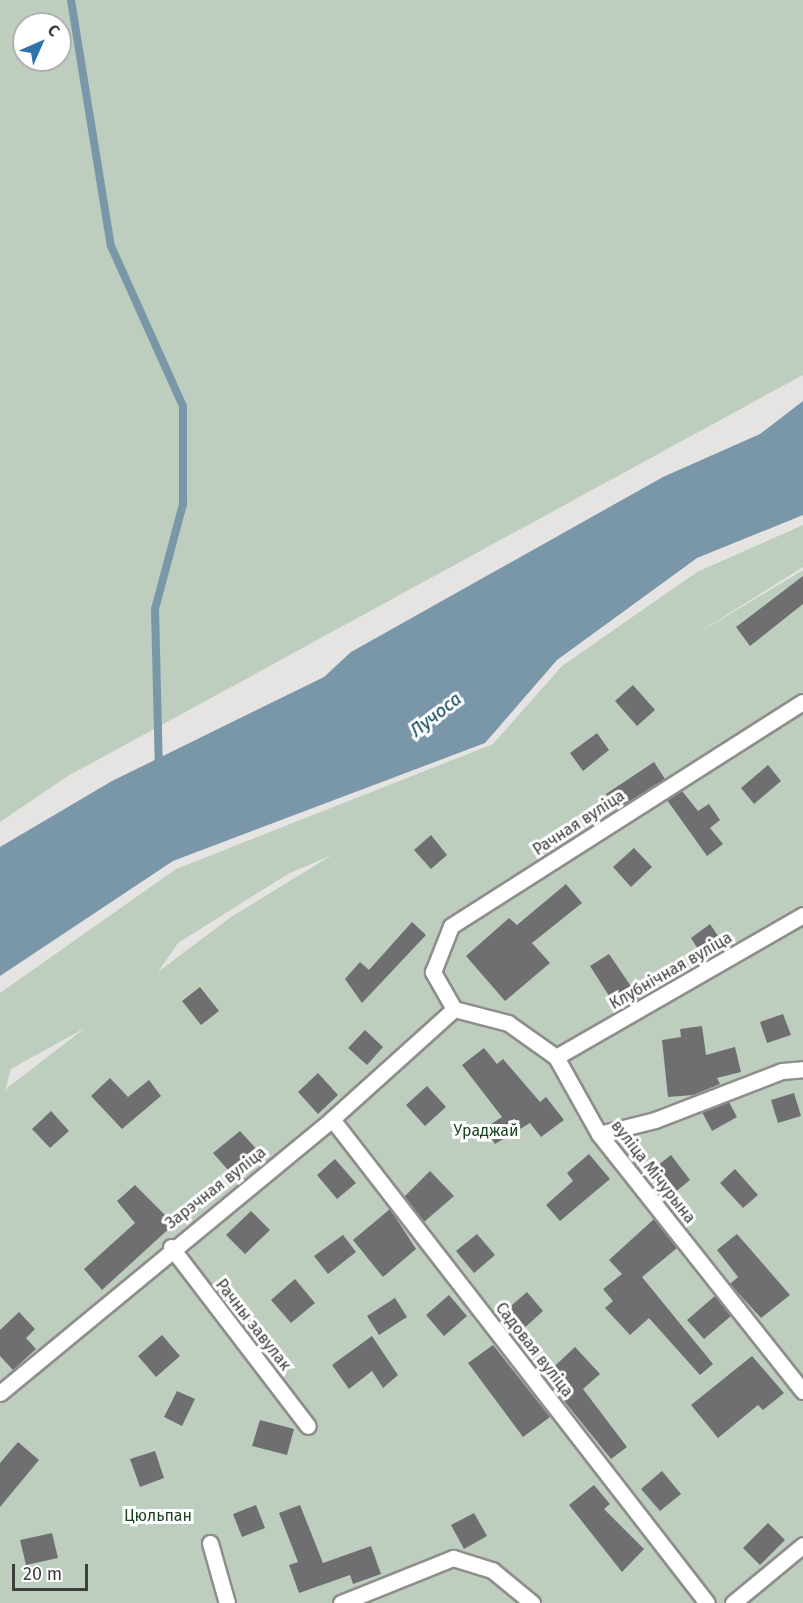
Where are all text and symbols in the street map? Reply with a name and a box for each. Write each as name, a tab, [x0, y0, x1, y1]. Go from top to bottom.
north arrow	[12, 12, 72, 72]
text: С	[44, 20, 64, 40]
water label: Лучоса	[406, 688, 466, 742]
street label: Рачная вуліца	[530, 786, 628, 860]
street label: Клубнічная вуліца	[606, 928, 736, 1014]
street label: вуліца Мічурына	[607, 1117, 699, 1227]
park label: Ураджай	[453, 1121, 519, 1141]
street label: Зарэчная вуліца	[162, 1143, 270, 1233]
street label: Рачны завулак	[211, 1275, 295, 1375]
street label: Садовая вуліца	[491, 1299, 577, 1401]
park label: Цюльпан	[124, 1506, 192, 1526]
scale bar	[15, 1552, 92, 1590]
text: 20 m	[23, 1563, 62, 1585]

